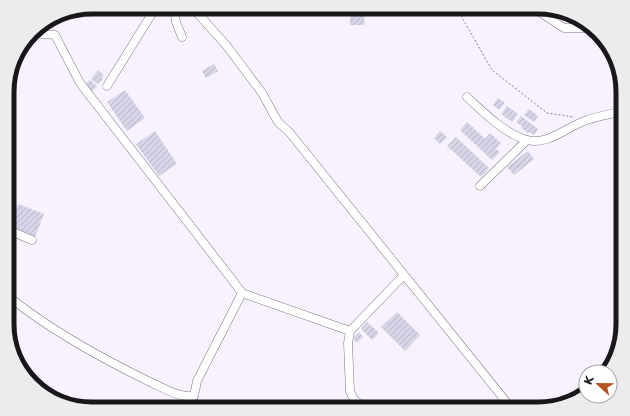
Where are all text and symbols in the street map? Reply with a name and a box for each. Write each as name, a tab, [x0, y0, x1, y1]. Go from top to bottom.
north arrow	[578, 364, 618, 404]
text: K	[582, 374, 597, 387]

